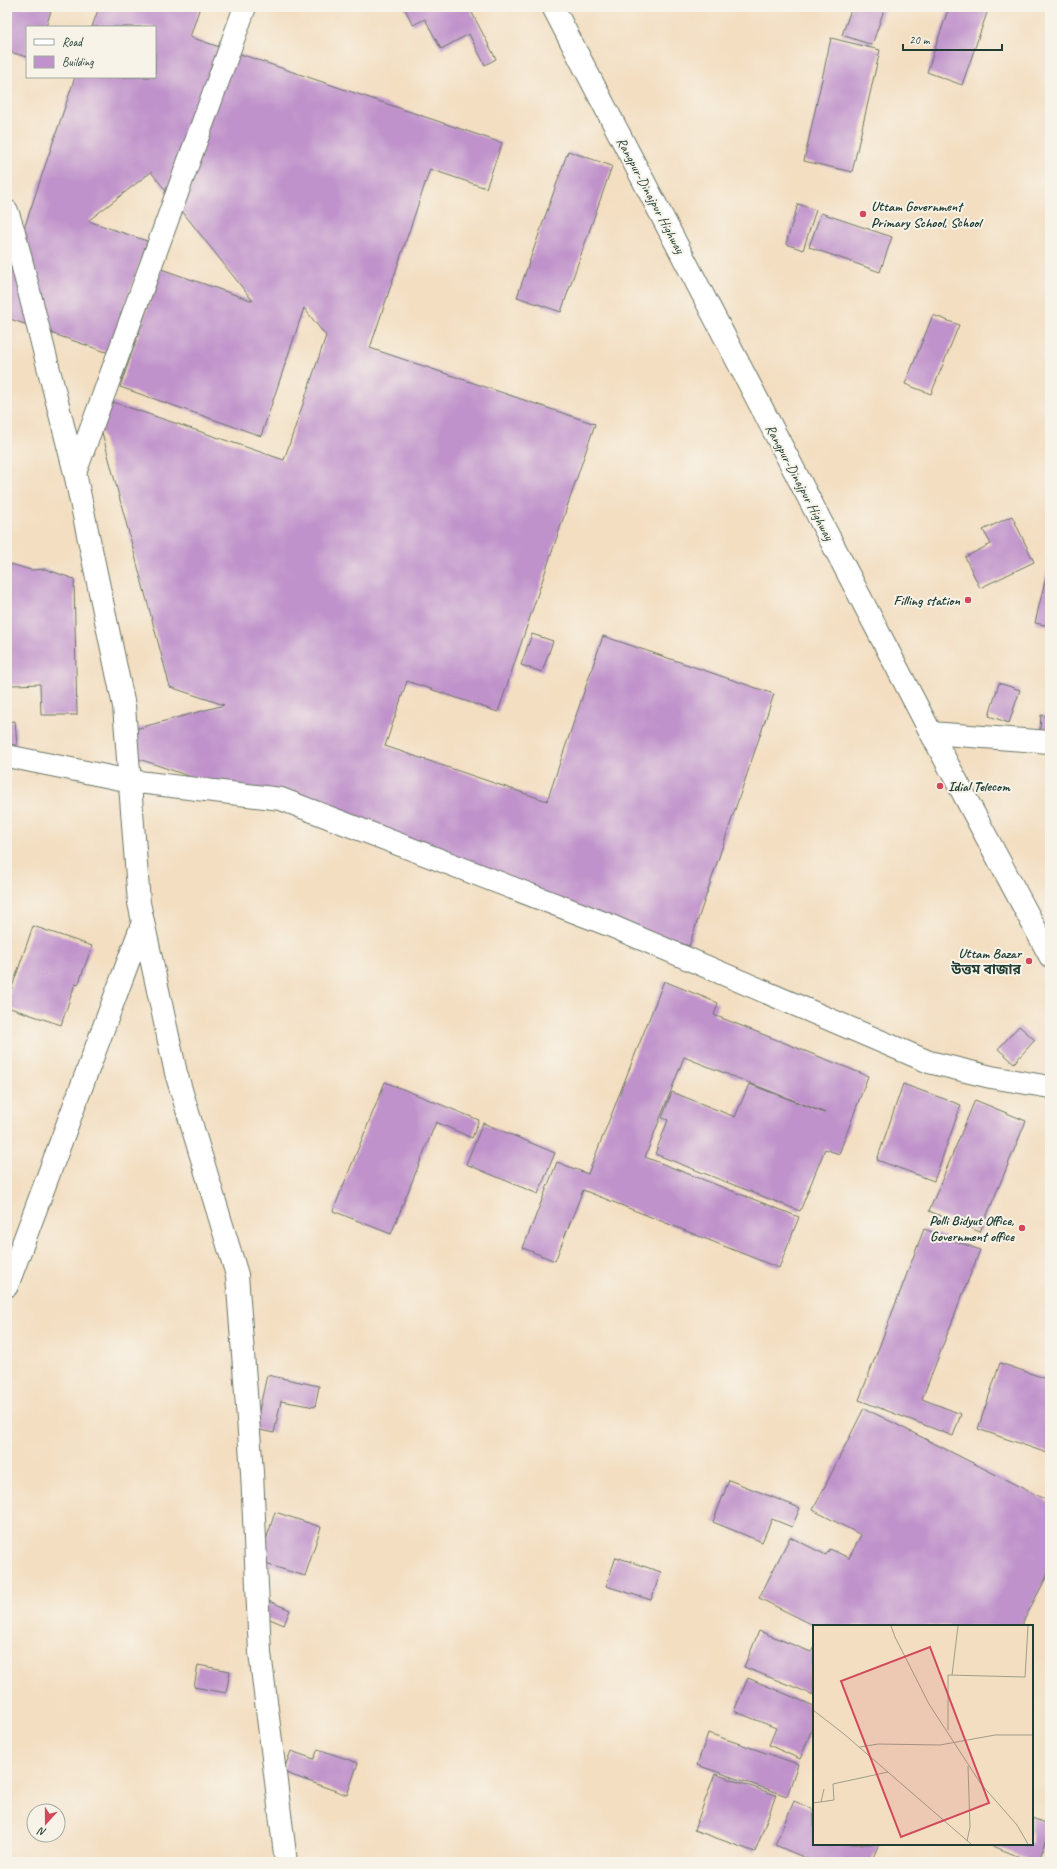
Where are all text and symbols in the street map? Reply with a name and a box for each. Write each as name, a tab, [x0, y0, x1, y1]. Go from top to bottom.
legend	[26, 26, 156, 78]
scale bar	[903, 26, 1002, 52]
text: 20 m	[909, 32, 931, 48]
text: Road	[62, 34, 84, 50]
text: Building	[62, 54, 94, 70]
street label: Rangpur-Dinajpur Highway	[613, 134, 689, 257]
place label: Uttam Government Primary School, School	[871, 198, 984, 231]
marker: Uttam Government Primary School, School	[858, 209, 868, 219]
street label: Rangpur-Dinajpur Highway	[762, 421, 838, 544]
place label: Filling station	[894, 592, 961, 609]
marker: Filling station	[963, 595, 973, 605]
place label: Idial Telecom	[948, 778, 1011, 795]
marker: Idial Telecom	[935, 781, 945, 791]
place label: Uttam Bazar উত্তম বাজার	[950, 945, 1023, 978]
marker: Uttam Bazar উত্তম বাজার	[1024, 956, 1034, 966]
place label: Polli Bidyut Office, Government office	[929, 1212, 1015, 1245]
marker: Polli Bidyut Office, Government office	[1017, 1223, 1027, 1233]
inset map	[813, 1625, 1033, 1845]
north arrow	[26, 1803, 66, 1843]
text: N	[35, 1824, 48, 1840]

